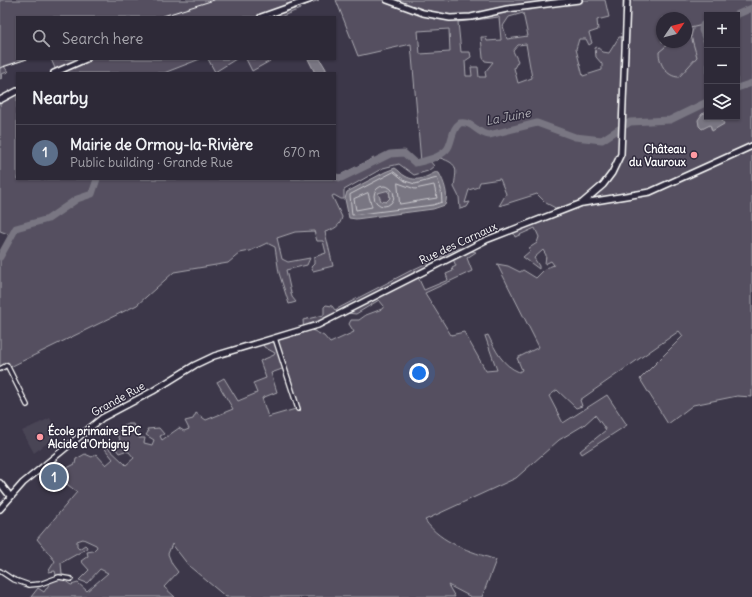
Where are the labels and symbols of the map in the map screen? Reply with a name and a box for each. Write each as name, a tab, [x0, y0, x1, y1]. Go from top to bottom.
north arrow	[656, 12, 692, 48]
water label: La Juine	[484, 105, 533, 128]
place label: Château du Vauroux	[629, 142, 687, 169]
marker: Château du Vauroux	[689, 150, 699, 160]
street label: Rue des Carnaux	[417, 219, 500, 267]
your location	[409, 363, 429, 383]
street label: Grande Rue	[89, 379, 147, 419]
place label: École primaire EPC Alcide d'Orbigny	[48, 423, 142, 452]
marker: École primaire EPC Alcide d'Orbigny	[35, 432, 45, 442]
pin: 1	[41, 462, 67, 492]

